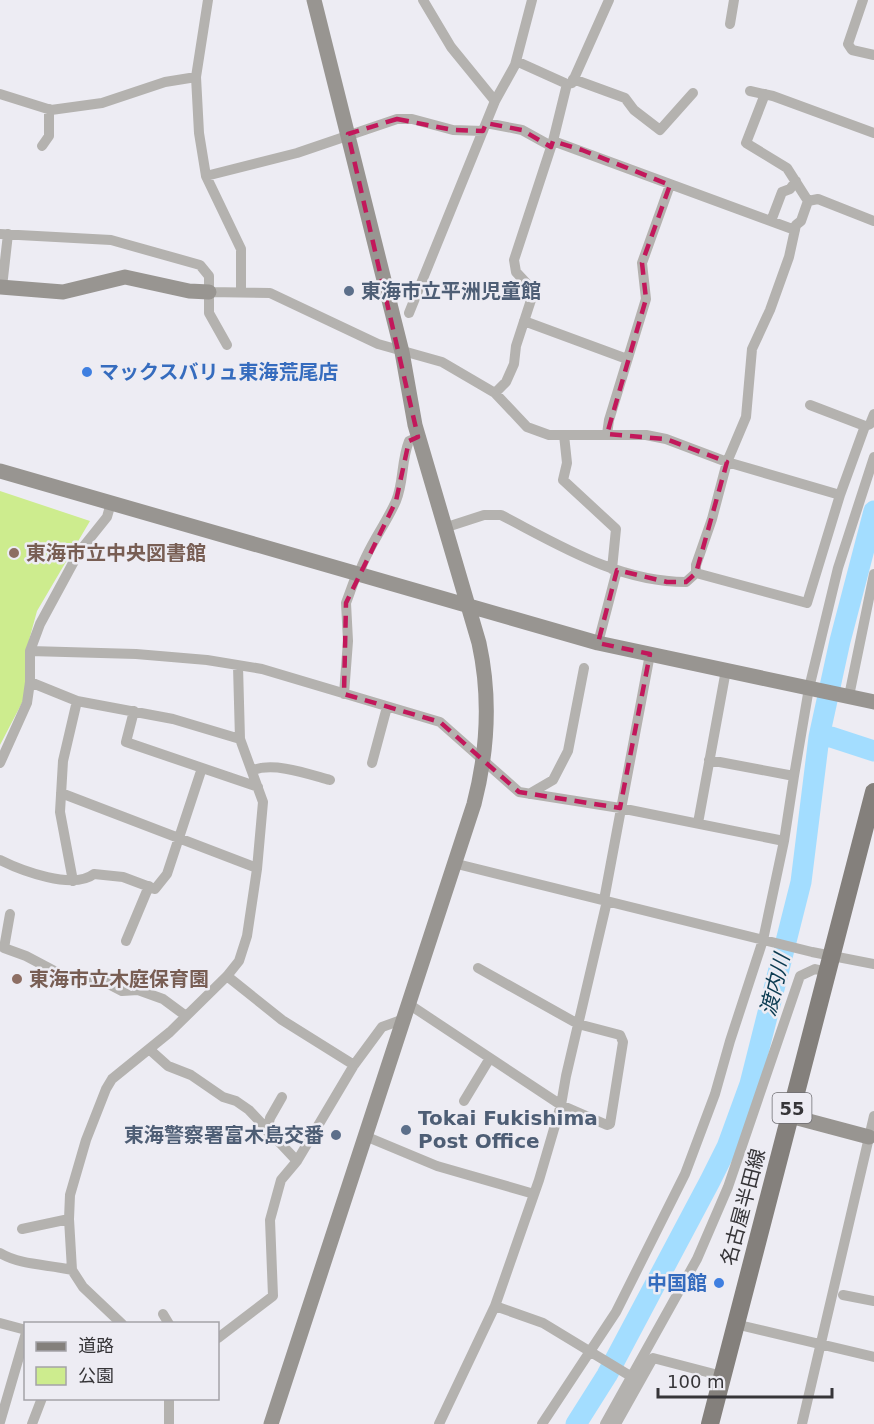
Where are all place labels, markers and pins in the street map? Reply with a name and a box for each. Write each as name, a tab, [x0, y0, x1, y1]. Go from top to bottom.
place label: 東海市立平洲児童館	[361, 279, 541, 303]
marker: 東海市立平洲児童館	[342, 284, 356, 298]
place label: マックスバリュ東海荒尾店	[99, 360, 338, 384]
marker: マックスバリュ東海荒尾店	[80, 365, 94, 379]
place label: 東海市立中央図書館	[26, 541, 206, 565]
marker: 東海市立中央図書館	[7, 546, 21, 560]
place label: 東海市立木庭保育園	[29, 967, 209, 991]
marker: 東海市立木庭保育園	[10, 972, 24, 986]
place label: Tokai Fukishima Post Office	[418, 1106, 598, 1153]
place label: 東海警察署富木島交番	[124, 1123, 324, 1147]
marker: Tokai Fukishima Post Office	[399, 1123, 413, 1137]
marker: 東海警察署富木島交番	[329, 1128, 343, 1142]
place label: 中国館	[647, 1271, 707, 1295]
marker: 中国館	[712, 1276, 726, 1290]

